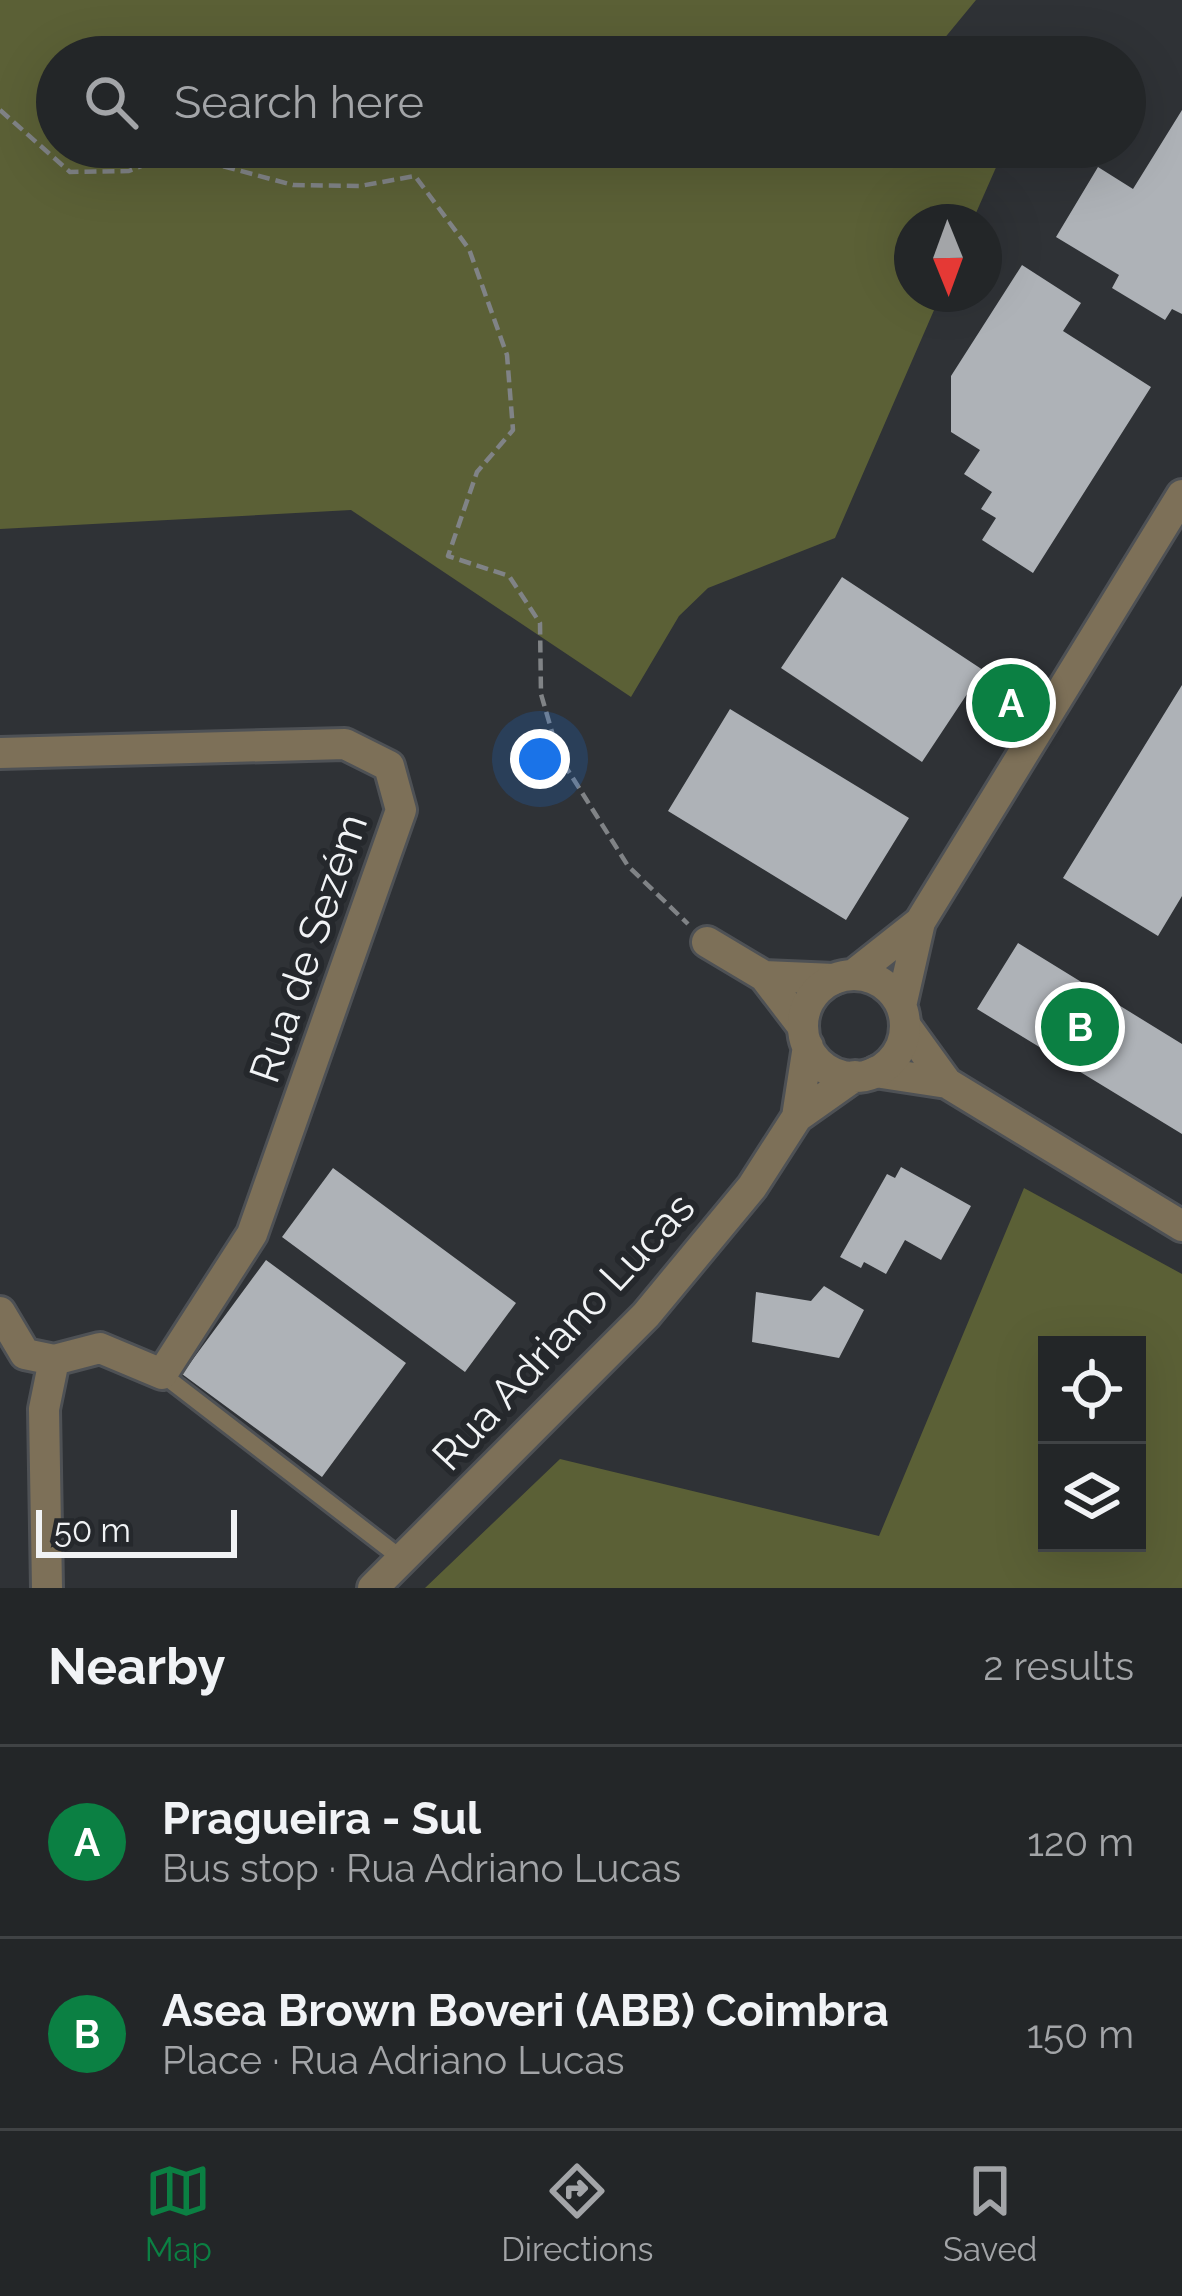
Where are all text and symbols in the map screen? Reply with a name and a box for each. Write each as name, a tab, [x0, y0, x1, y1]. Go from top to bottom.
search box	[36, 36, 1146, 168]
icon: search	[78, 69, 144, 135]
text: Search here	[174, 76, 424, 129]
north arrow	[894, 204, 1002, 312]
pin: A	[972, 658, 1050, 748]
your location	[510, 729, 570, 789]
street label: Rua de Sezém	[240, 808, 377, 1089]
pin: B	[1041, 982, 1119, 1072]
street label: Rua Adriano Lucas	[422, 1183, 704, 1480]
map controls	[1038, 1336, 1146, 1552]
button: locate	[1038, 1336, 1146, 1444]
button: layers	[1038, 1444, 1146, 1552]
scale bar	[36, 1504, 237, 1557]
text: 50 m	[54, 1511, 131, 1550]
text: Nearby	[48, 1636, 225, 1696]
text: 2 results	[983, 1643, 1134, 1689]
text: Pragueira - Sul	[162, 1792, 481, 1845]
text: A	[74, 1819, 100, 1865]
text: 120 m	[1027, 1819, 1134, 1865]
text: Bus stop · Rua Adriano Lucas	[162, 1845, 681, 1891]
text: Asea Brown Boveri (ABB) Coimbra	[162, 1984, 889, 2037]
text: B	[74, 2011, 100, 2057]
text: 150 m	[1026, 2011, 1134, 2057]
text: Place · Rua Adriano Lucas	[162, 2037, 625, 2083]
tab: Map	[145, 2158, 212, 2269]
tab: Directions	[501, 2158, 654, 2269]
tab: Saved	[943, 2158, 1037, 2269]

